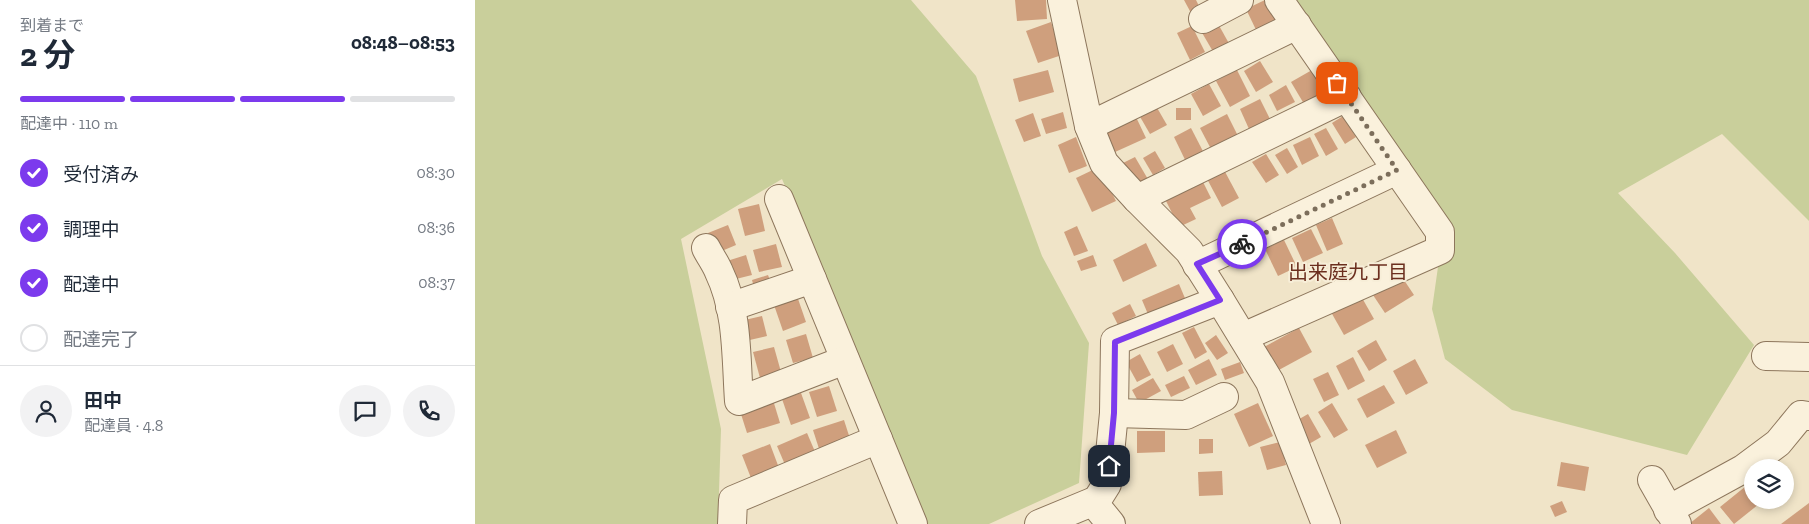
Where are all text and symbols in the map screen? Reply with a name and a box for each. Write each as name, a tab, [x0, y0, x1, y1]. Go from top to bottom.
text: 到着まで	[20, 16, 84, 35]
text: 08:48–08:53	[351, 31, 455, 54]
text: 2 分	[20, 36, 75, 74]
pin	[1316, 62, 1358, 104]
icon: bag	[1323, 69, 1351, 97]
text: 配達中 · 110 m	[20, 114, 118, 133]
icon: check	[20, 159, 48, 187]
text: 受付済み	[63, 163, 139, 186]
text: 08:30	[417, 163, 455, 182]
icon: check	[20, 214, 48, 242]
text: 調理中	[63, 218, 120, 241]
text: 08:36	[417, 218, 455, 237]
courier	[1217, 219, 1267, 269]
icon: bike	[1228, 230, 1256, 258]
district label: 出来庭九丁目	[1288, 260, 1408, 284]
icon: check	[20, 269, 48, 297]
text: 配達中	[63, 273, 120, 296]
text: 08:37	[418, 273, 455, 292]
text: 配達完了	[63, 328, 139, 351]
button: person	[20, 385, 72, 437]
button: chat	[339, 385, 391, 437]
button: phone	[403, 385, 455, 437]
text: 田中	[84, 389, 122, 412]
text: 配達員 · 4.8	[84, 416, 163, 435]
pin	[1088, 445, 1130, 487]
icon: home	[1095, 452, 1123, 480]
map controls	[1744, 459, 1794, 509]
button: layers	[1744, 459, 1794, 509]

